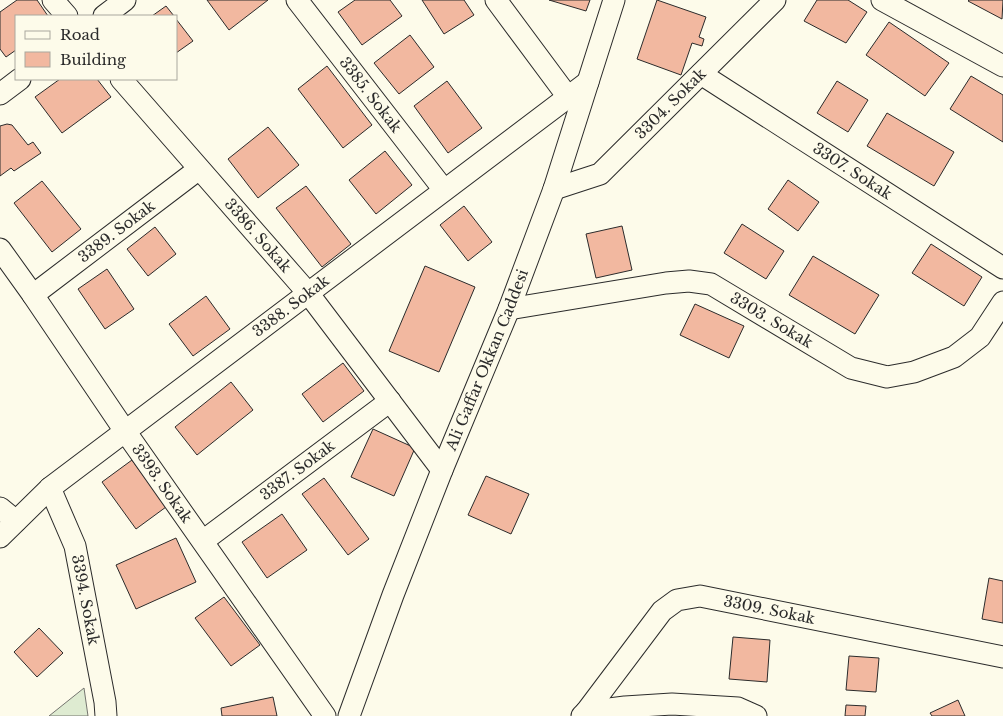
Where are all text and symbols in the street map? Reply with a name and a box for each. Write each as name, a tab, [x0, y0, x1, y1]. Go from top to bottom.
legend	[15, 15, 178, 80]
text: Road	[60, 25, 100, 44]
text: Building	[60, 50, 127, 69]
street label: 3385. Sokak	[336, 53, 407, 137]
street label: 3304. Sokak	[631, 63, 710, 143]
street label: 3307. Sokak	[810, 138, 897, 204]
street label: 3386. Sokak	[221, 194, 296, 277]
street label: 3389. Sokak	[74, 195, 159, 266]
street label: Ali Gaffar Okkan Caddesi	[441, 266, 532, 454]
street label: 3388. Sokak	[249, 270, 334, 341]
street label: 3303. Sokak	[727, 288, 817, 352]
street label: 3387. Sokak	[256, 435, 339, 504]
street label: 3393. Sokak	[128, 440, 197, 527]
street label: 3394. Sokak	[68, 553, 104, 647]
street label: 3309. Sokak	[722, 591, 818, 628]

